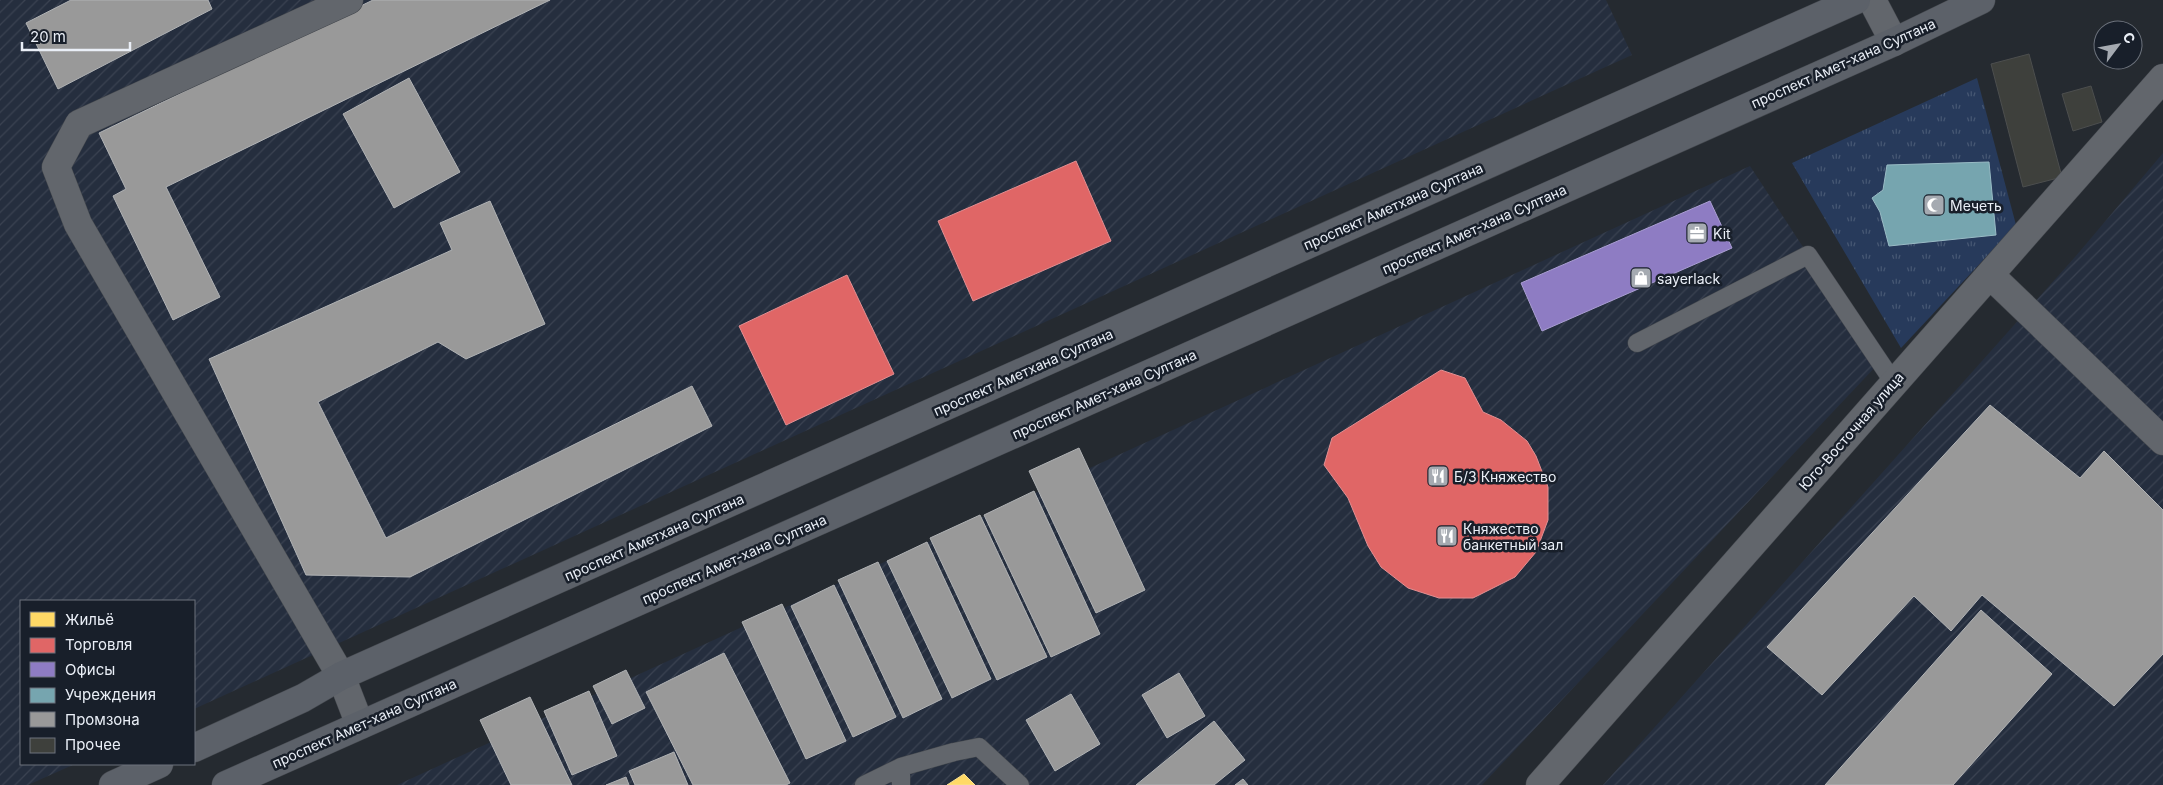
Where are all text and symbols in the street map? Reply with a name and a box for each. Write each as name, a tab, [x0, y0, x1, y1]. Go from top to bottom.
street label: проспект Амет-хана Султана	[1748, 15, 1938, 111]
scale bar	[22, 20, 130, 52]
north arrow	[2093, 20, 2143, 70]
text: 20 m	[30, 27, 66, 46]
text: С	[2119, 29, 2139, 47]
street label: проспект Аметхана Султана	[1301, 159, 1485, 253]
street label: проспект Амет-хана Султана	[1379, 181, 1569, 277]
mosque icon: Мечеть	[1922, 193, 1946, 217]
place label: Мечеть	[1950, 197, 2002, 214]
office icon: Kit	[1685, 221, 1709, 245]
place label: Kit	[1713, 225, 1731, 242]
shop icon: sayerlack	[1629, 266, 1653, 290]
place label: sayerlack	[1657, 270, 1721, 287]
street label: проспект Аметхана Султана	[931, 325, 1115, 419]
street label: проспект Амет-хана Султана	[1009, 346, 1199, 442]
street label: Юго-Восточная улица	[1795, 368, 1907, 494]
restaurant icon: Б/З Княжество	[1426, 464, 1450, 488]
place label: Б/З Княжество	[1454, 468, 1556, 485]
street label: проспект Аметхана Султана	[562, 490, 746, 584]
street label: проспект Амет-хана Султана	[639, 511, 829, 607]
place label: Княжество банкетный зал	[1463, 520, 1563, 553]
restaurant icon: Княжество банкетный зал	[1435, 524, 1459, 548]
legend	[20, 600, 195, 765]
text: Жильё	[65, 610, 114, 629]
text: Торговля	[65, 635, 132, 654]
text: Офисы	[65, 660, 115, 679]
street label: проспект Амет-хана Султана	[269, 675, 459, 771]
text: Учреждения	[65, 685, 156, 704]
text: Промзона	[65, 710, 140, 729]
text: Прочее	[65, 735, 121, 754]

